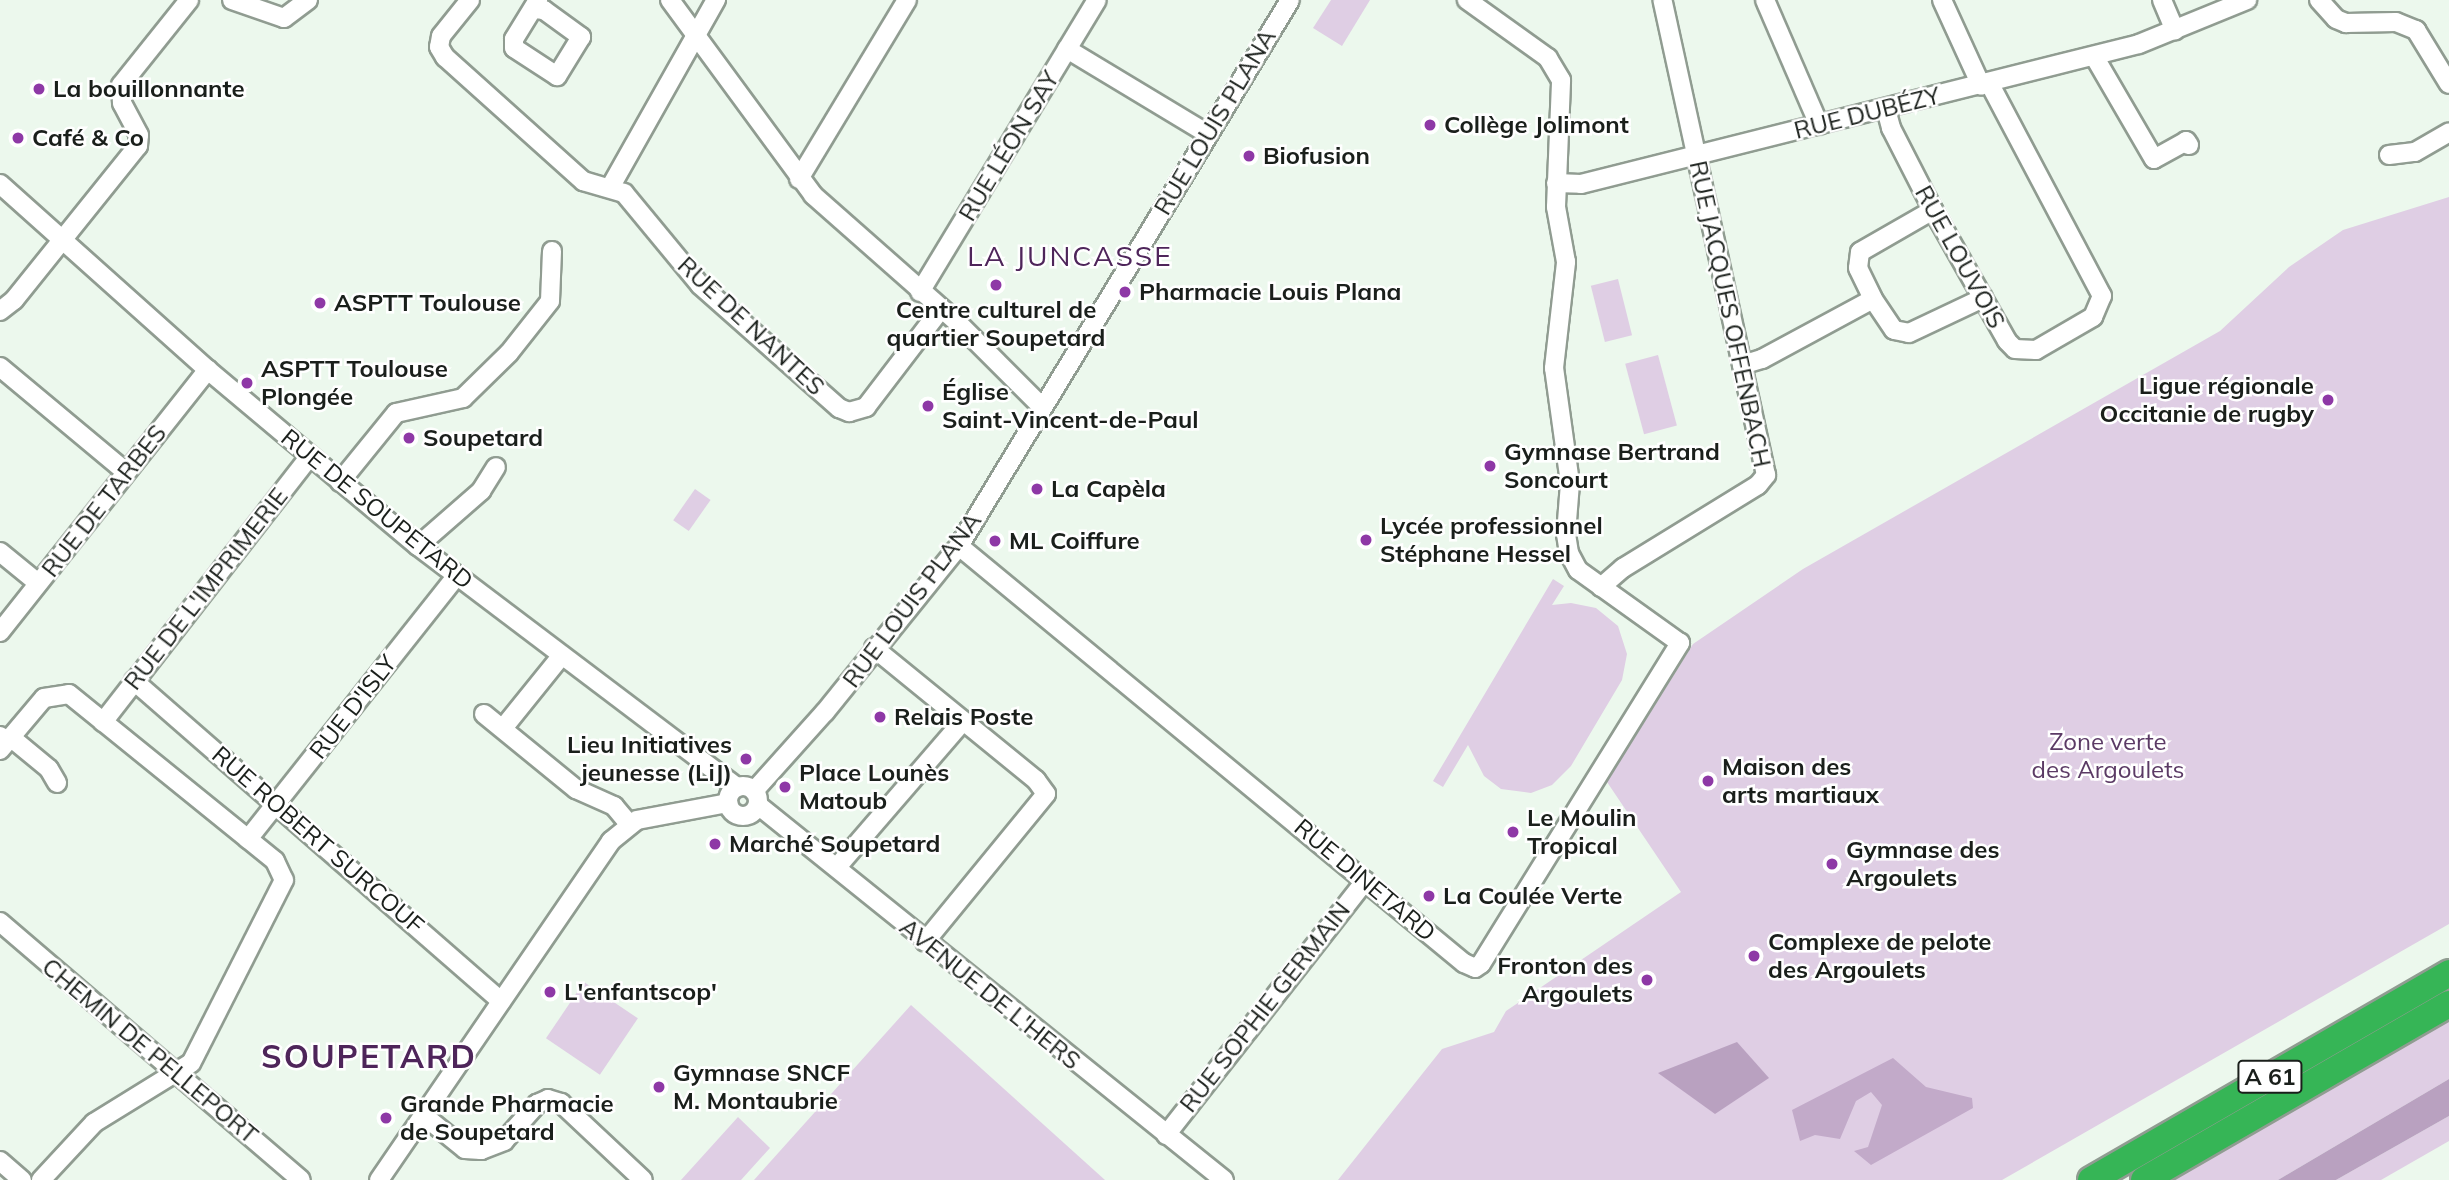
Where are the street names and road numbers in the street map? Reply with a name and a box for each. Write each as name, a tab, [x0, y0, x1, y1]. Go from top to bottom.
street label: RUE LOUIS PLANA	[1148, 24, 1282, 220]
street label: RUE LÉON SAY	[953, 66, 1065, 226]
street label: RUE DUBÉZY	[1791, 81, 1943, 145]
street label: RUE JACQUES OFFENBACH	[1683, 158, 1777, 470]
street label: RUE LOUVOIS	[1909, 181, 2011, 333]
street label: RUE DE NANTES	[672, 251, 830, 401]
street label: RUE DE TARBES	[36, 419, 172, 583]
street label: RUE DE SOUPETARD	[275, 423, 479, 595]
street label: RUE DE L'IMPRIMERIE	[118, 482, 294, 696]
street label: RUE LOUIS PLANA	[837, 507, 987, 693]
street label: RUE D'ISLY	[304, 649, 402, 765]
street label: RUE ROBERT SURCOUF	[206, 740, 430, 940]
street label: RUE DINETARD	[1289, 813, 1441, 947]
street label: RUE SOPHIE GERMAIN	[1174, 896, 1356, 1118]
street label: AVENUE DE L'HERS	[894, 912, 1086, 1076]
street label: CHEMIN DE PELLEPORT	[36, 952, 264, 1150]
road number: A 61	[2237, 1058, 2303, 1096]

